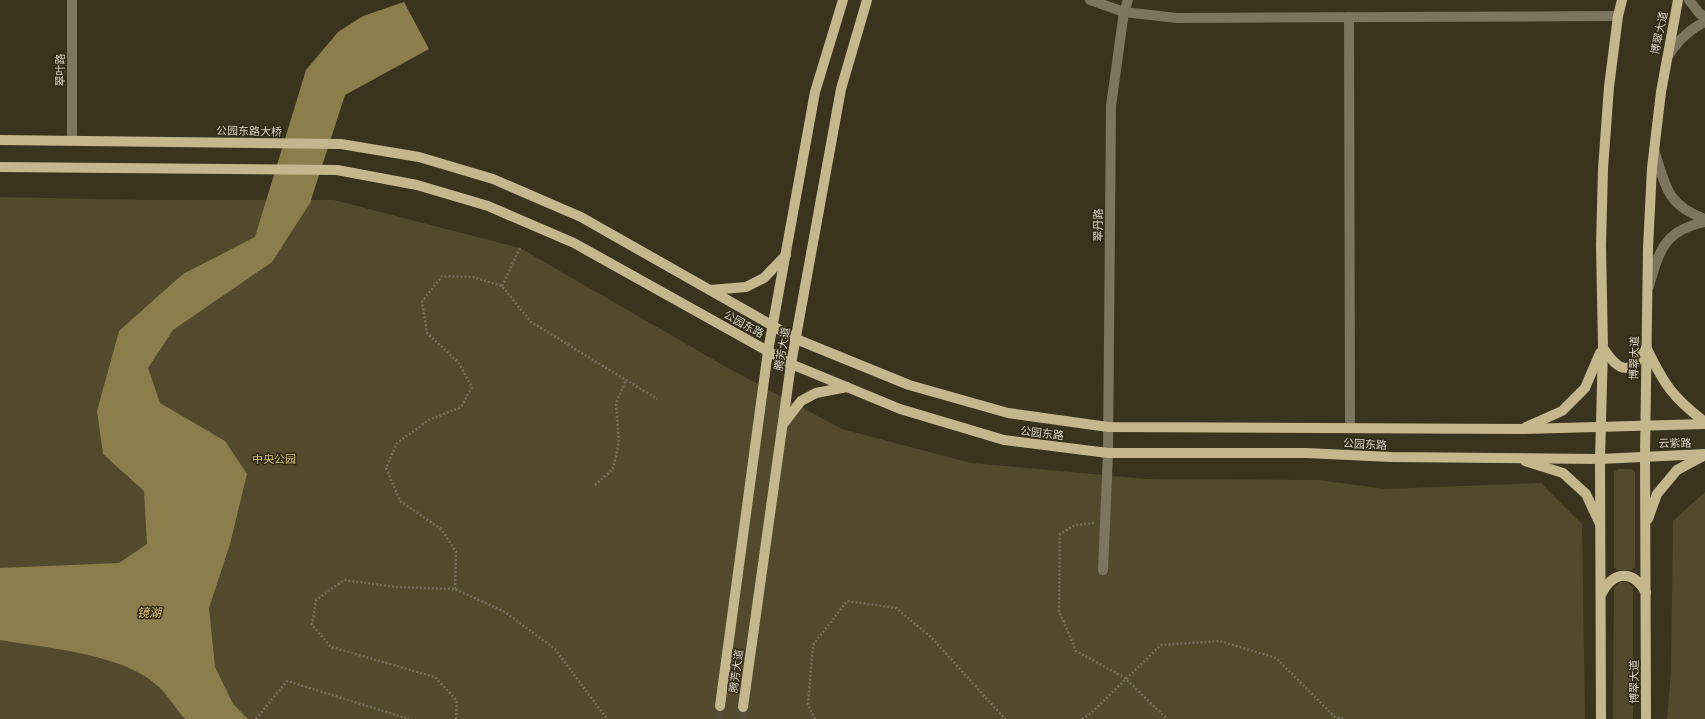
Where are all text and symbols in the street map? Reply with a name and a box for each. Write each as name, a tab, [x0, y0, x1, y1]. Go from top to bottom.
street label: 博翠大道	[1649, 10, 1670, 56]
street label: 翠叶路	[54, 54, 67, 87]
street label: 公园东路大桥	[216, 124, 282, 139]
street label: 翠丹路	[1092, 209, 1105, 242]
street label: 公园东路	[721, 308, 766, 341]
street label: 腾芳大道	[772, 326, 793, 372]
street label: 博翠大道	[1628, 336, 1641, 380]
street label: 公园东路	[1019, 424, 1065, 443]
street label: 公园东路	[1343, 437, 1387, 452]
street label: 云紫路	[1658, 437, 1692, 450]
park label: 中央公园	[252, 453, 296, 466]
water label: 镜湖	[137, 606, 163, 620]
street label: 腾芳大道	[727, 648, 746, 694]
street label: 博翠大道	[1628, 660, 1641, 704]

